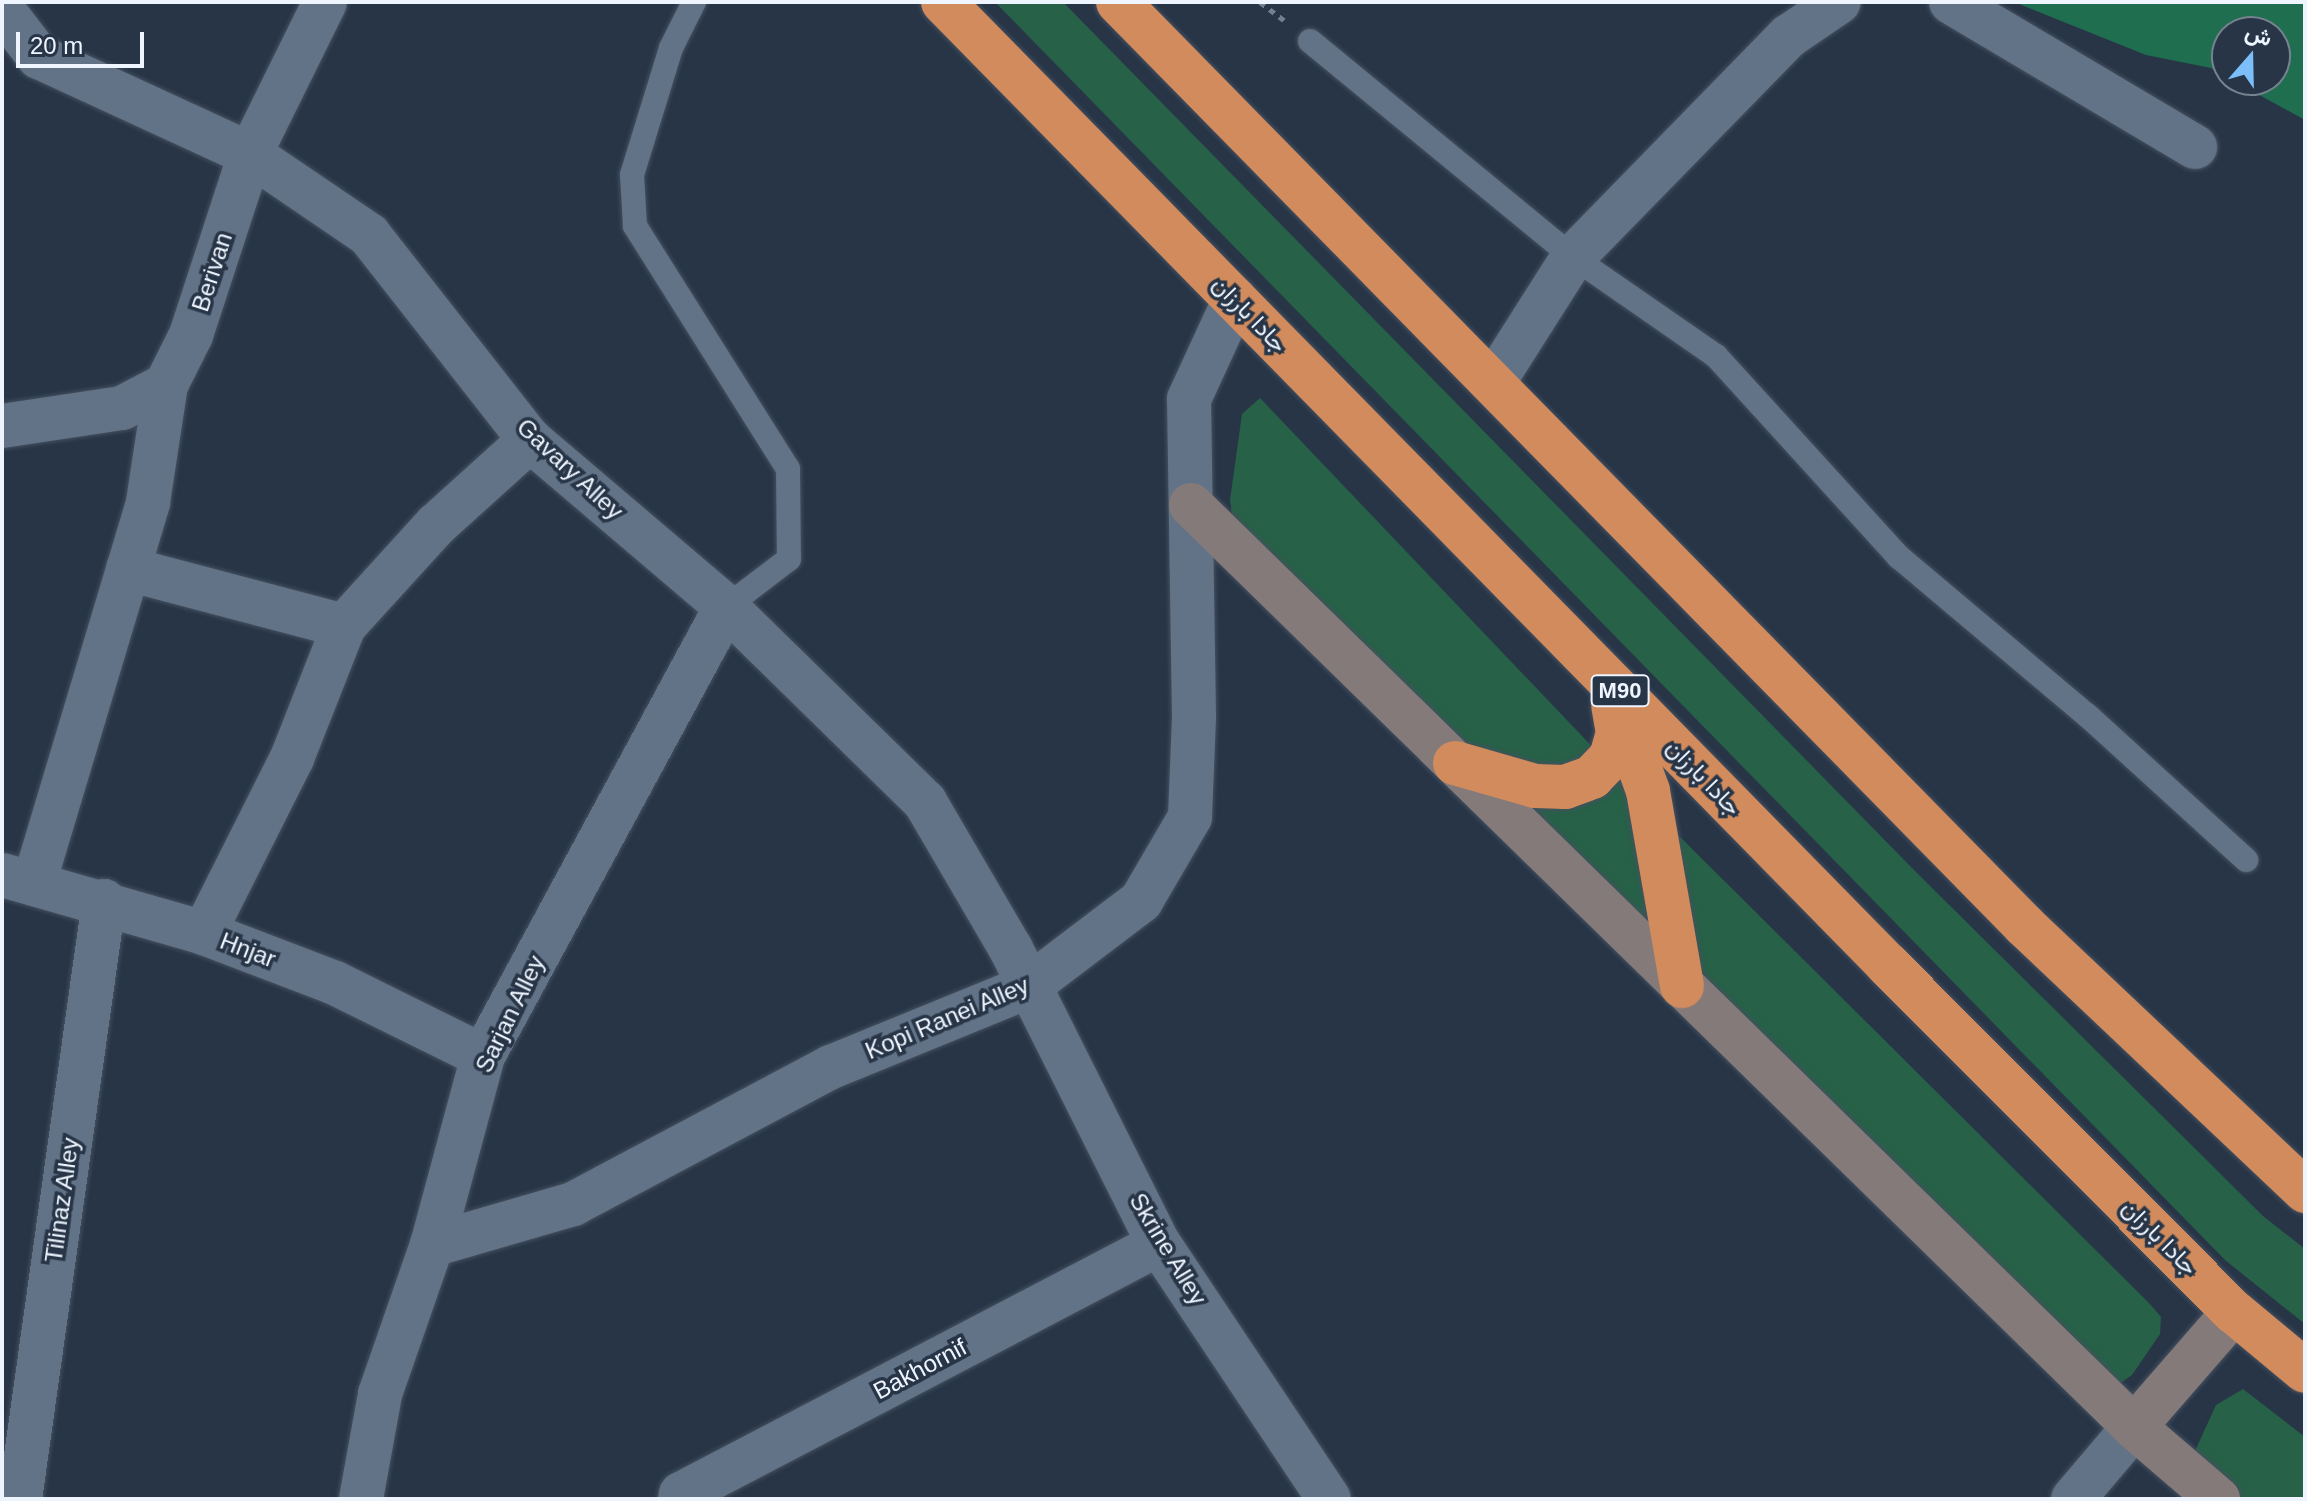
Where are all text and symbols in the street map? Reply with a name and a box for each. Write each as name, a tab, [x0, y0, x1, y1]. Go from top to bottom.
scale bar	[20, 16, 148, 66]
north arrow	[2211, 16, 2291, 96]
text: ش	[2242, 19, 2275, 51]
text: 20 m	[30, 32, 83, 59]
street label: Berivan	[186, 229, 238, 315]
street label: جادا بارزان	[1206, 270, 1294, 358]
street label: Gavary Alley	[510, 412, 630, 526]
road number: M90	[1590, 673, 1650, 709]
street label: جادا بارزان	[1660, 733, 1748, 821]
street label: Hnjar	[216, 926, 280, 974]
street label: Sarjan Alley	[469, 950, 551, 1078]
street label: Kopi Ranei Alley	[860, 970, 1034, 1066]
street label: Tilinaz Alley	[39, 1135, 85, 1265]
street label: Skrine Alley	[1123, 1187, 1213, 1311]
street label: جادا بارزان	[2116, 1193, 2204, 1281]
street label: Bakhornif	[868, 1332, 972, 1406]

